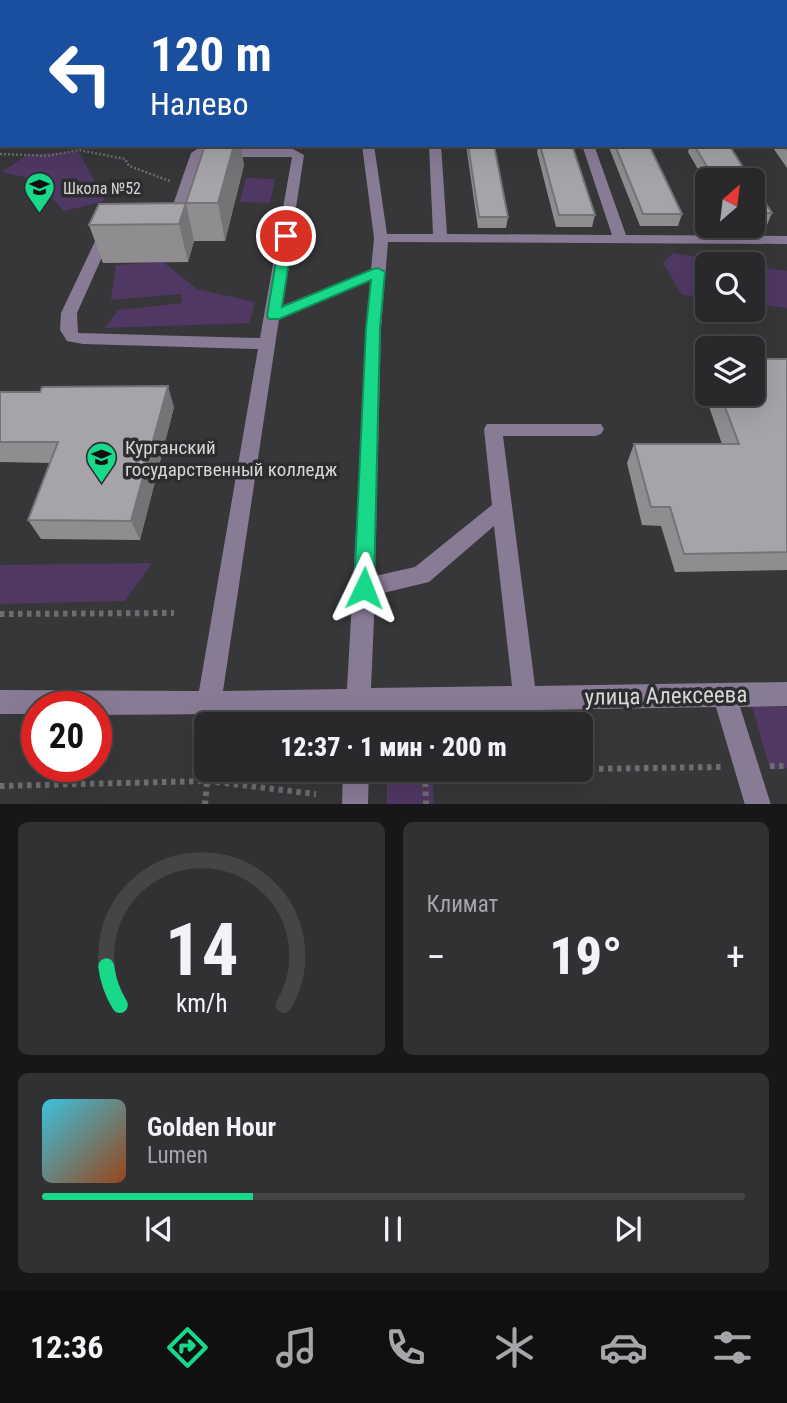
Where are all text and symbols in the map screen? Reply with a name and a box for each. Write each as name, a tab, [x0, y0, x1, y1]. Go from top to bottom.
text: 120 m	[150, 26, 272, 83]
icon: left	[35, 28, 126, 119]
text: Налево	[150, 85, 249, 123]
north arrow	[695, 168, 765, 238]
map controls	[695, 168, 765, 406]
school or university icon: Школа №52	[23, 171, 57, 215]
place label: Школа №52	[63, 179, 141, 198]
pin	[256, 206, 316, 266]
icon: arrive	[267, 217, 305, 255]
button: search	[695, 252, 765, 322]
button: layers	[695, 336, 765, 406]
place label: Курганский государственный колледж	[125, 436, 338, 481]
school or university icon: Курганский государственный колледж	[85, 441, 119, 485]
position arrow	[327, 551, 401, 625]
street label: улица Алексеева	[584, 681, 748, 711]
speed limit sign: 20	[21, 691, 112, 782]
text: 12:37 · 1 мин · 200 m	[280, 732, 507, 762]
text: Климат	[427, 891, 498, 918]
text: 14	[164, 907, 238, 993]
text: 19°	[549, 926, 622, 987]
text: −	[427, 935, 446, 979]
text: +	[726, 935, 745, 979]
text: km/h	[176, 988, 227, 1017]
text: Golden Hour	[147, 1112, 276, 1142]
text: Lumen	[147, 1142, 208, 1169]
icon: previous	[140, 1210, 178, 1248]
icon: pause	[374, 1210, 412, 1248]
icon: next	[609, 1210, 647, 1248]
icon: directions	[163, 1323, 212, 1372]
icon: music	[272, 1323, 321, 1372]
icon: phone	[381, 1323, 430, 1372]
icon: climate	[490, 1323, 539, 1372]
icon: car	[599, 1323, 648, 1372]
icon: filters	[708, 1323, 757, 1372]
text: 12:36	[30, 1328, 103, 1366]

